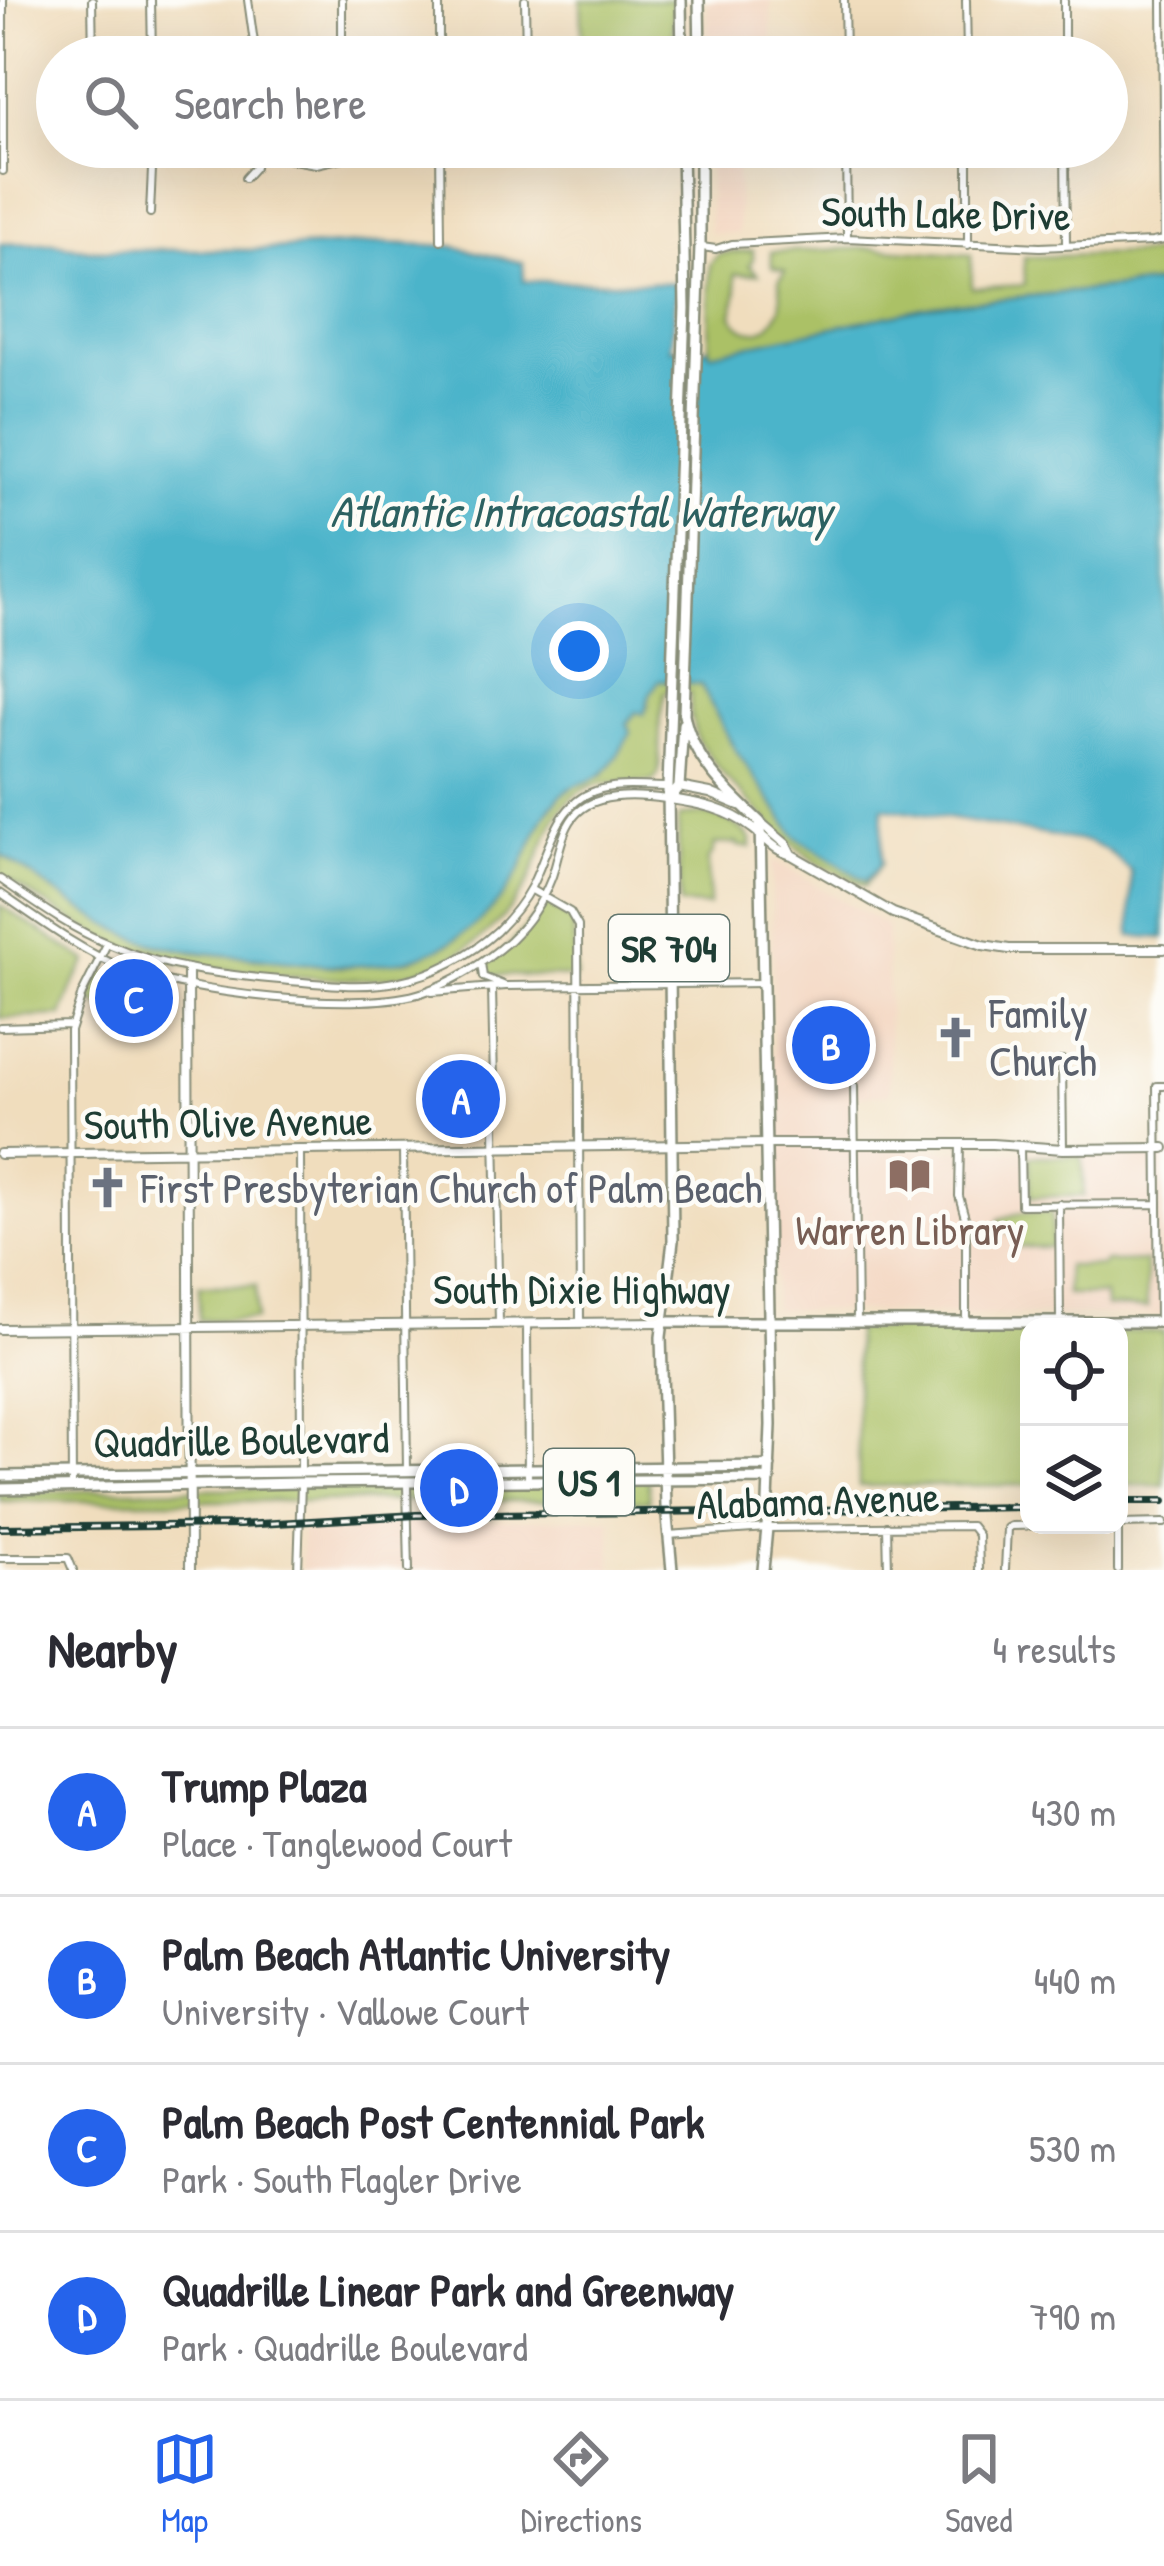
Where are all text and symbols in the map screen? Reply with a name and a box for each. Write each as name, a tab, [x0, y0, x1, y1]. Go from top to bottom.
search box	[36, 36, 1128, 168]
icon: search	[78, 69, 144, 135]
text: Search here	[174, 72, 366, 133]
street label: South Lake Drive	[821, 182, 1071, 243]
water label: Atlantic Intracoastal Waterway	[330, 480, 836, 541]
your location	[549, 621, 609, 681]
road number: SR 704	[609, 915, 729, 981]
pin: C	[95, 953, 173, 1043]
place label: Family Church	[988, 984, 1097, 1089]
pin: B	[792, 1000, 870, 1090]
church icon: Family Church	[932, 1014, 978, 1060]
pin: A	[422, 1054, 500, 1144]
street label: South Olive Avenue	[83, 1090, 373, 1153]
library icon: Warren Library	[887, 1153, 933, 1199]
place label: First Presbyterian Church of Palm Beach	[140, 1159, 762, 1216]
church icon: First Presbyterian Church of Palm Beach	[84, 1165, 130, 1211]
place label: Warren Library	[796, 1201, 1024, 1258]
street label: South Dixie Highway	[433, 1260, 731, 1317]
map controls	[1020, 1318, 1128, 1534]
button: locate	[1020, 1318, 1128, 1426]
street label: Quadrille Boulevard	[93, 1408, 389, 1471]
button: layers	[1020, 1426, 1128, 1534]
pin: D	[420, 1443, 498, 1533]
road number: US 1	[544, 1449, 634, 1515]
street label: Alabama Avenue	[696, 1467, 940, 1532]
text: Nearby	[48, 1614, 178, 1683]
text: 4 results	[992, 1622, 1116, 1675]
text: Trump Plaza	[162, 1755, 367, 1816]
text: A	[77, 1785, 97, 1838]
text: 430 m	[1031, 1785, 1116, 1838]
text: Place · Tanglewood Court	[162, 1816, 512, 1869]
text: Palm Beach Atlantic University	[162, 1923, 670, 1984]
text: B	[77, 1953, 97, 2006]
text: 440 m	[1034, 1953, 1116, 2006]
text: University · Vallowe Court	[162, 1984, 529, 2037]
text: Palm Beach Post Centennial Park	[162, 2091, 705, 2152]
text: C	[76, 2121, 98, 2174]
text: 530 m	[1029, 2121, 1116, 2174]
text: Park · South Flagler Drive	[162, 2152, 522, 2205]
text: Quadrille Linear Park and Greenway	[162, 2259, 734, 2320]
text: D	[78, 2289, 96, 2342]
text: 790 m	[1029, 2289, 1116, 2342]
text: Park · Quadrille Boulevard	[162, 2320, 528, 2373]
tab: Map	[152, 2426, 218, 2542]
tab: Directions	[521, 2426, 642, 2542]
tab: Saved	[945, 2426, 1012, 2542]

